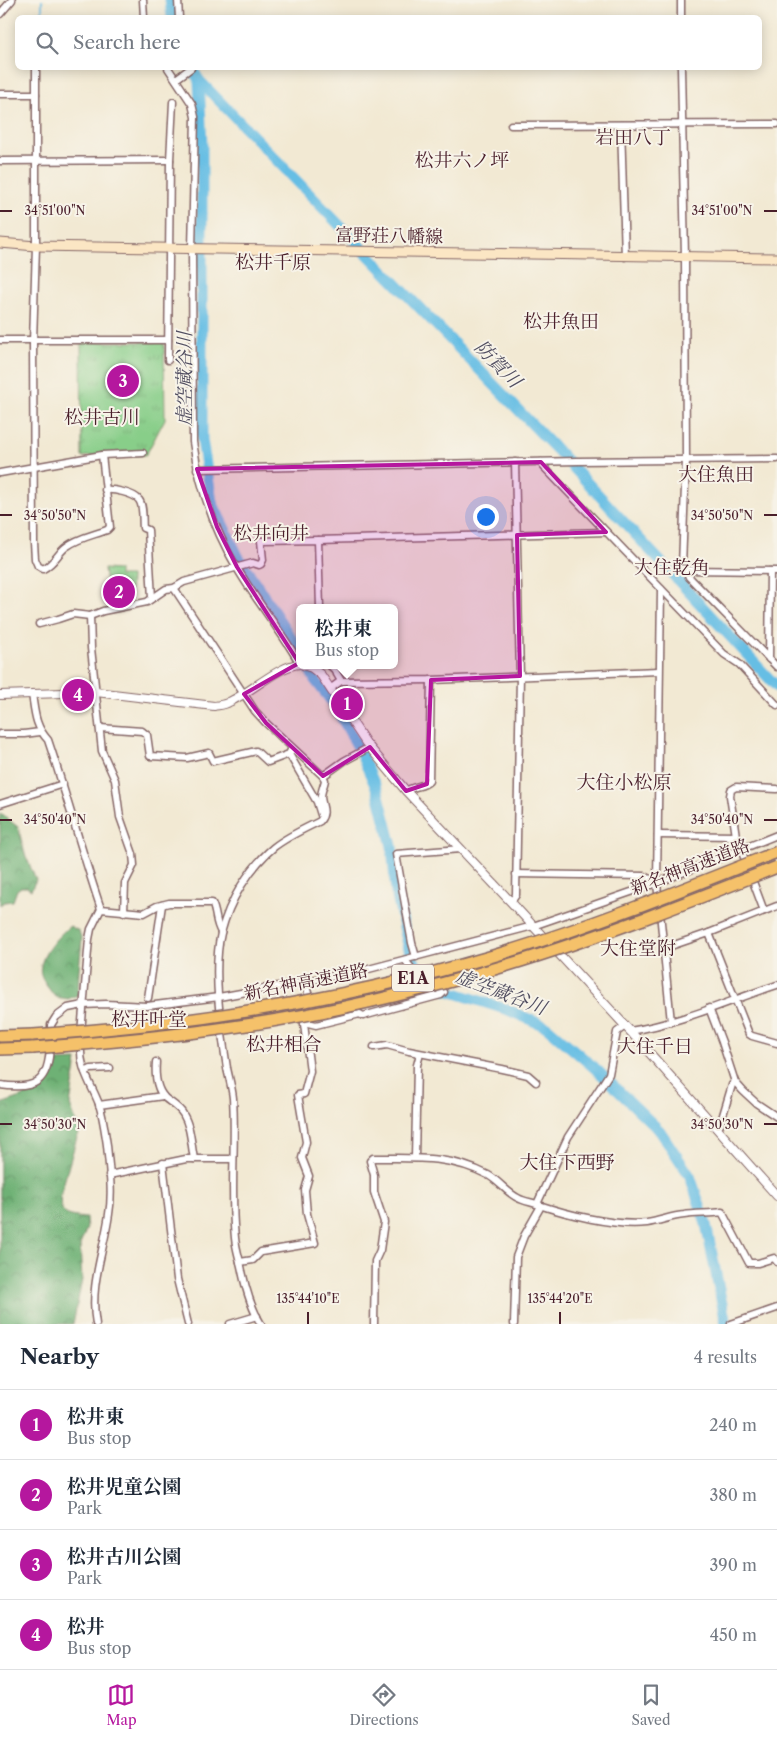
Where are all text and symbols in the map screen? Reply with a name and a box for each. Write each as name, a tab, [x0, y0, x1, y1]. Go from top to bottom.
search box	[15, 15, 762, 70]
icon: search	[33, 29, 61, 57]
text: Search here	[73, 31, 181, 54]
district label: 岩田八丁	[595, 126, 671, 149]
district label: 松井六ノ坪	[414, 149, 510, 172]
text: 34°51'00"N	[25, 203, 86, 218]
text: 34°51'00"N	[692, 203, 753, 218]
street label: 富野荘八幡線	[335, 224, 443, 248]
district label: 松井千原	[235, 251, 311, 274]
district label: 松井魚田	[523, 310, 599, 333]
water label: 虚空蔵谷川	[173, 330, 196, 427]
water label: 防賀川	[470, 336, 527, 394]
pin: 3	[107, 362, 139, 400]
district label: 松井古川	[64, 406, 140, 429]
district label: 大住魚田	[678, 463, 754, 486]
your location	[473, 504, 499, 530]
text: 34°50'50"N	[24, 508, 86, 523]
text: 34°50'50"N	[691, 508, 753, 523]
district label: 松井向井	[233, 522, 309, 545]
district label: 大住乾角	[634, 556, 710, 579]
pin: 2	[103, 573, 135, 611]
popup	[296, 604, 398, 669]
text: 松井東	[315, 617, 372, 640]
text: Bus stop	[315, 640, 379, 660]
pin: 4	[62, 676, 94, 714]
pin: 1	[331, 685, 363, 723]
district label: 大住小松原	[576, 771, 672, 794]
text: 34°50'40"N	[24, 812, 86, 827]
text: 34°50'40"N	[691, 812, 753, 827]
street label: 新名神高速道路	[627, 834, 753, 900]
district label: 大住堂附	[600, 937, 676, 960]
street label: 新名神高速道路	[242, 959, 370, 1005]
road number: E1A	[392, 964, 434, 991]
water label: 虚空蔵谷川	[453, 964, 551, 1020]
district label: 松井叶堂	[111, 1008, 187, 1031]
district label: 松井相合	[246, 1033, 322, 1056]
district label: 大住千日	[617, 1035, 693, 1058]
text: 34°50'30"N	[24, 1117, 86, 1132]
text: 34°50'30"N	[691, 1117, 753, 1132]
district label: 大住下西野	[519, 1151, 615, 1174]
text: 135°44'10"E	[276, 1291, 340, 1306]
text: 135°44'20"E	[528, 1291, 592, 1306]
text: Nearby	[20, 1344, 99, 1369]
text: 4 results	[694, 1347, 757, 1367]
text: 松井東	[67, 1405, 124, 1428]
text: 1	[32, 1415, 40, 1435]
text: 240 m	[709, 1415, 757, 1435]
text: Bus stop	[67, 1428, 131, 1448]
text: 松井児童公園	[67, 1475, 181, 1498]
text: 2	[31, 1485, 41, 1505]
text: 380 m	[709, 1485, 757, 1505]
text: Park	[67, 1498, 102, 1518]
text: 松井古川公園	[67, 1545, 181, 1568]
text: 3	[31, 1555, 41, 1575]
text: 390 m	[710, 1555, 757, 1575]
text: Park	[67, 1568, 102, 1588]
text: 松井	[67, 1615, 105, 1638]
text: 4	[31, 1625, 41, 1645]
text: 450 m	[710, 1625, 757, 1645]
text: Bus stop	[67, 1638, 131, 1658]
tab: Map	[106, 1681, 137, 1729]
tab: Directions	[349, 1681, 419, 1729]
tab: Saved	[632, 1681, 670, 1729]

